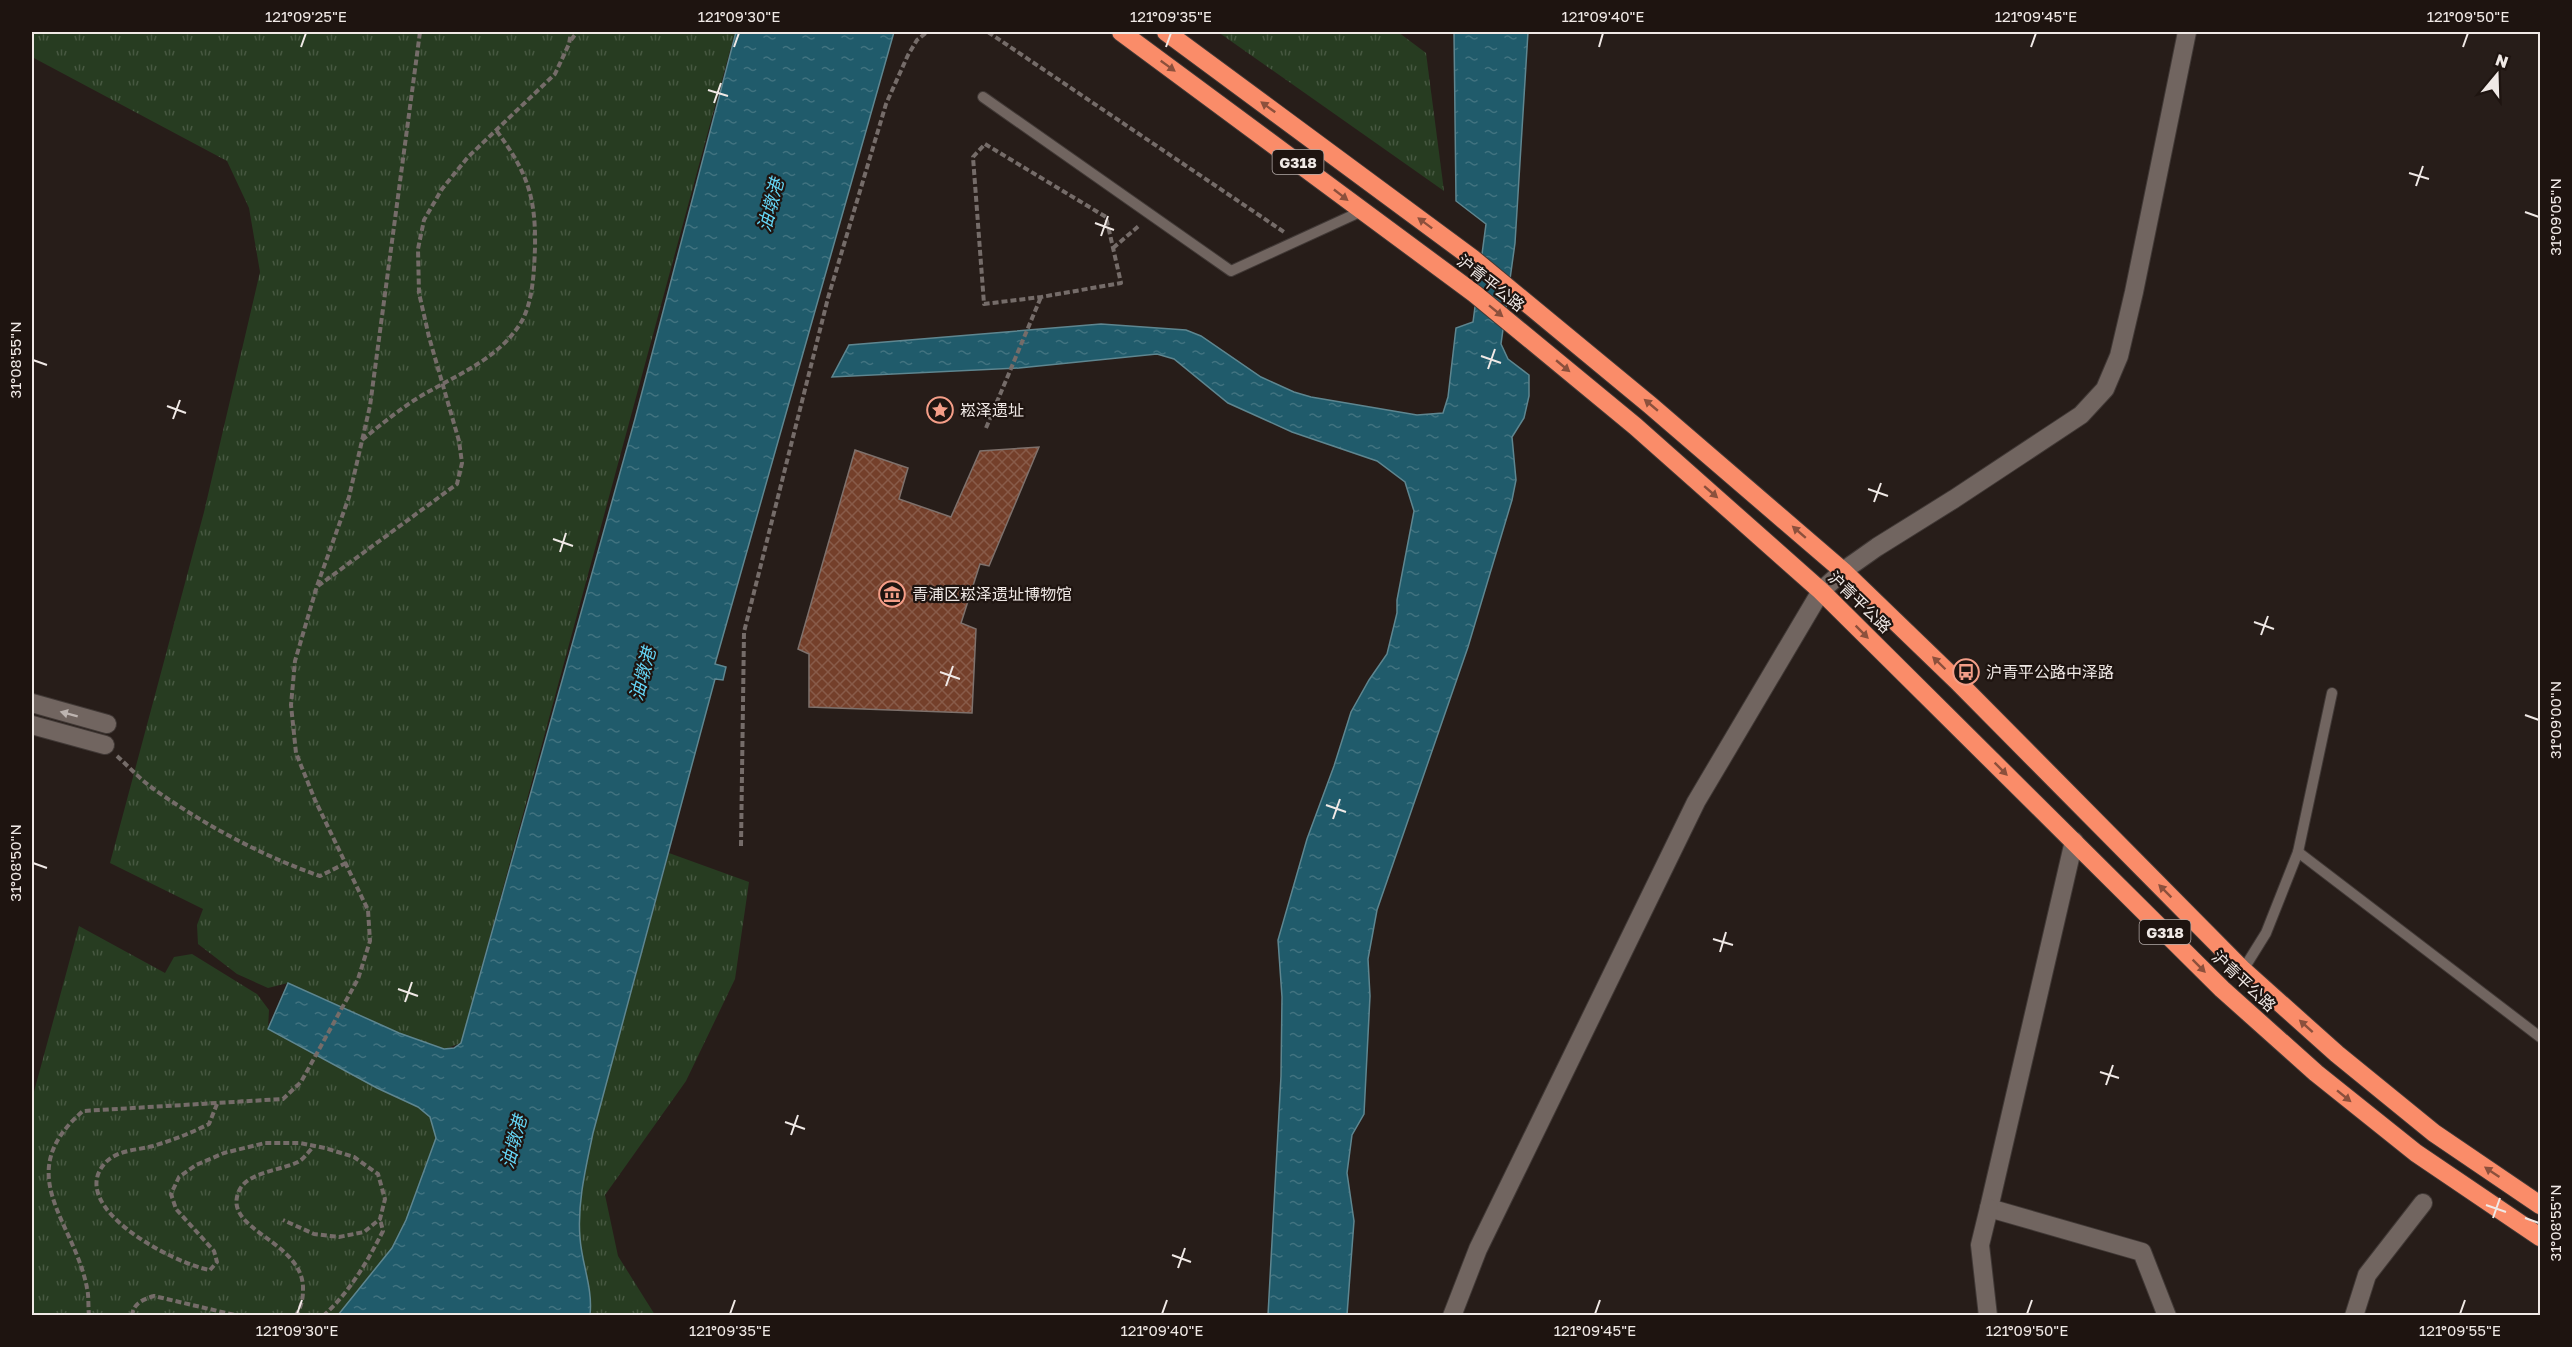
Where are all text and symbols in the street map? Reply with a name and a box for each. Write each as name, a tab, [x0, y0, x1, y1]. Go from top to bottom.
text: 121°09'25"E	[265, 7, 347, 25]
text: 121°09'30"E	[698, 7, 780, 25]
text: 121°09'35"E	[1130, 7, 1212, 25]
text: 121°09'40"E	[1561, 7, 1645, 25]
text: 121°09'45"E	[1995, 7, 2077, 25]
text: 121°09'50"E	[2427, 7, 2509, 25]
north arrow	[2467, 45, 2527, 105]
text: N	[2493, 49, 2511, 72]
one-way arrow	[1159, 60, 1175, 72]
one-way arrow	[1261, 101, 1276, 113]
road number: G318	[1272, 150, 1324, 174]
water label: 油墩港	[752, 173, 788, 234]
text: 31°09'05"N	[2546, 178, 2564, 256]
one-way arrow	[1334, 188, 1349, 200]
one-way arrow	[1417, 217, 1433, 229]
street label: 沪青平公路	[1453, 250, 1529, 316]
one-way arrow	[1489, 304, 1504, 317]
text: 31°08'55"N	[6, 321, 24, 399]
one-way arrow	[1555, 359, 1571, 372]
place icon: 崧泽遗址	[925, 395, 955, 425]
one-way arrow	[1644, 399, 1659, 412]
place label: 崧泽遗址	[960, 400, 1024, 420]
one-way arrow	[1703, 486, 1719, 499]
one-way arrow	[1792, 526, 1807, 539]
street label: 沪青平公路	[1824, 567, 1896, 637]
museum icon: 青浦区崧泽遗址博物馆	[877, 579, 907, 609]
place label: 青浦区崧泽遗址博物馆	[912, 584, 1072, 604]
one-way arrow	[1855, 624, 1869, 638]
water label: 油墩港	[624, 642, 660, 703]
one-way arrow	[1932, 657, 1946, 671]
bus stop icon: 沪青平公路中泽路	[1951, 657, 1981, 687]
place label: 沪青平公路中泽路	[1986, 662, 2114, 682]
text: 31°09'00"N	[2546, 681, 2564, 759]
one-way arrow	[60, 709, 78, 718]
one-way arrow	[1993, 762, 2008, 776]
text: 31°08'50"N	[6, 824, 24, 902]
one-way arrow	[2159, 885, 2173, 899]
road number: G318	[2140, 920, 2190, 944]
street label: 沪青平公路	[2208, 946, 2280, 1016]
one-way arrow	[2191, 958, 2205, 972]
one-way arrow	[2299, 1020, 2314, 1033]
one-way arrow	[2336, 1089, 2352, 1102]
water label: 油墩港	[495, 1110, 531, 1171]
one-way arrow	[2484, 1167, 2500, 1178]
text: 31°08'55"N	[2546, 1184, 2564, 1262]
text: 121°09'30"E	[256, 1321, 338, 1339]
text: 121°09'35"E	[689, 1321, 771, 1339]
text: 121°09'40"E	[1120, 1321, 1204, 1339]
text: 121°09'45"E	[1554, 1321, 1636, 1339]
text: 121°09'50"E	[1986, 1321, 2068, 1339]
text: 121°09'55"E	[2419, 1321, 2501, 1339]

